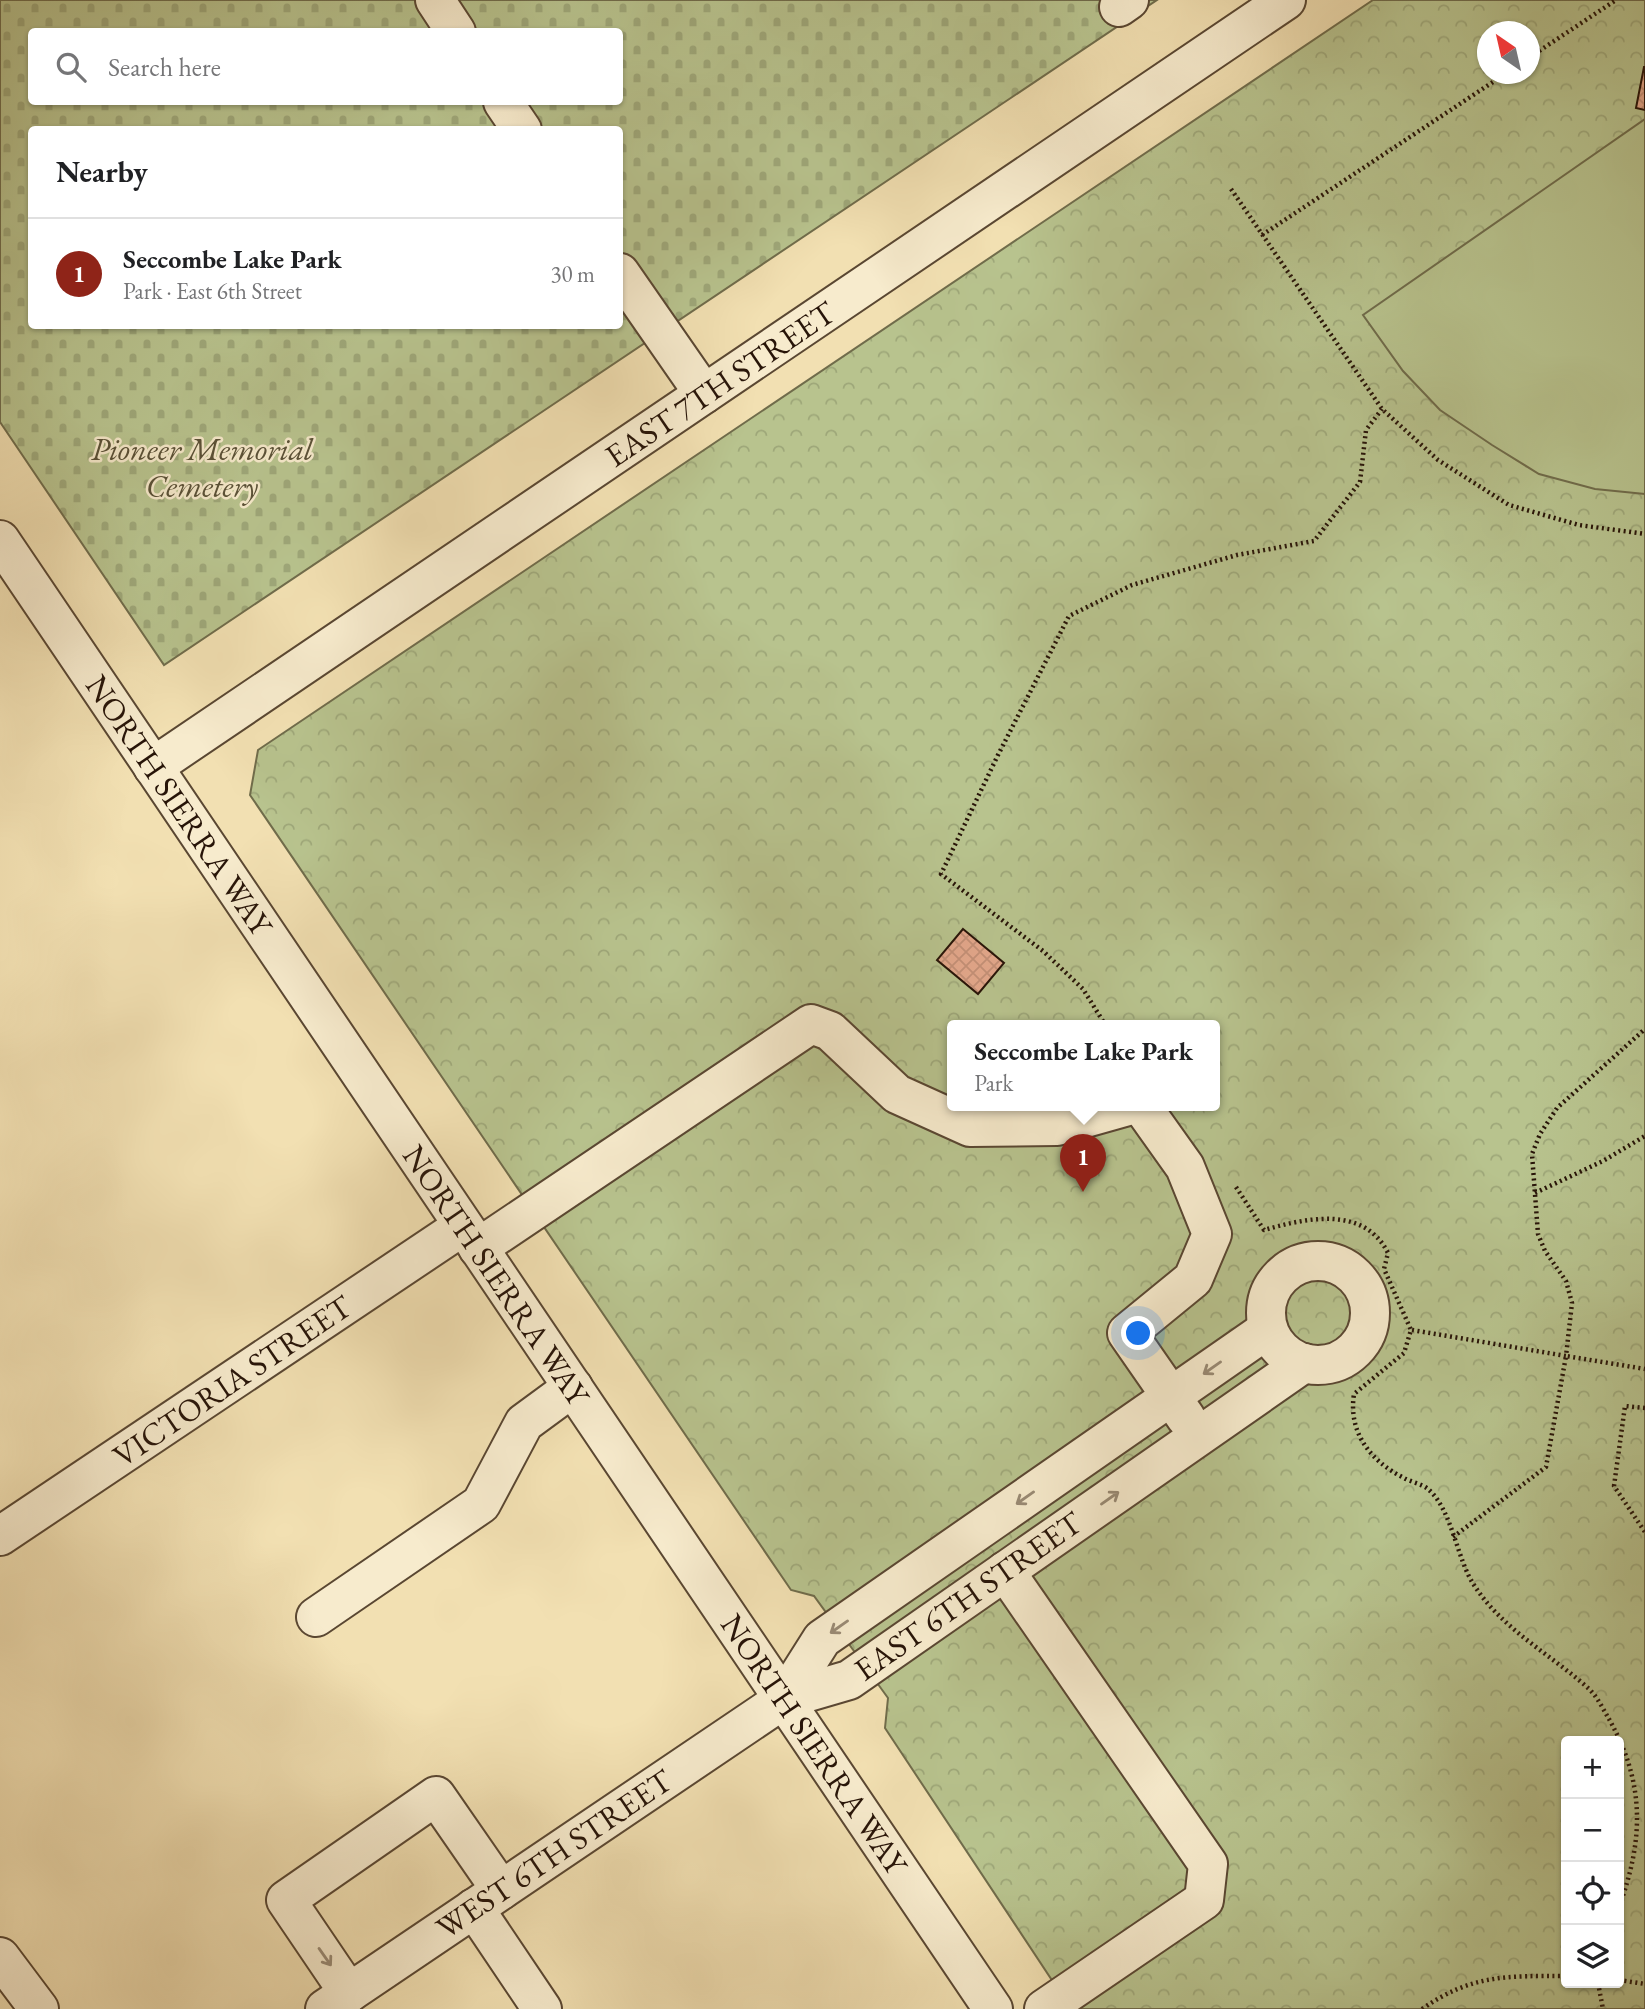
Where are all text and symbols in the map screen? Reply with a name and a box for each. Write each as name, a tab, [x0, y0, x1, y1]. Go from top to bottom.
north arrow	[1477, 21, 1540, 84]
search box	[28, 28, 623, 105]
icon: search	[52, 48, 90, 86]
text: Search here	[108, 50, 221, 84]
text: Nearby	[56, 152, 148, 191]
text: Seccombe Lake Park	[123, 242, 342, 276]
text: 1	[73, 259, 85, 289]
text: 30 m	[550, 259, 595, 289]
text: Park · East 6th Street	[123, 276, 302, 306]
street label: EAST 7TH STREET	[597, 291, 844, 477]
park label: Pioneer Memorial Cemetery	[91, 428, 314, 507]
street label: NORTH SIERRA WAY	[76, 666, 283, 945]
popup	[947, 1020, 1220, 1111]
text: Seccombe Lake Park	[974, 1034, 1193, 1068]
text: Park	[974, 1068, 1013, 1098]
pin: 1	[1060, 1134, 1106, 1192]
street label: NORTH SIERRA WAY	[393, 1136, 600, 1415]
street label: VICTORIA STREET	[105, 1285, 360, 1476]
your location	[1121, 1316, 1155, 1350]
one-way arrow	[1203, 1361, 1222, 1375]
one-way arrow	[1016, 1491, 1036, 1505]
one-way arrow	[1100, 1491, 1119, 1505]
street label: EAST 6TH STREET	[846, 1501, 1091, 1690]
street label: NORTH SIERRA WAY	[711, 1605, 918, 1884]
one-way arrow	[829, 1620, 849, 1634]
map controls	[1561, 1736, 1624, 1988]
button: +	[1561, 1736, 1624, 1799]
street label: WEST 6TH STREET	[428, 1759, 681, 1949]
button: −	[1561, 1799, 1624, 1862]
button: locate	[1561, 1862, 1624, 1925]
button: layers	[1561, 1925, 1624, 1988]
one-way arrow	[318, 1947, 332, 1966]

